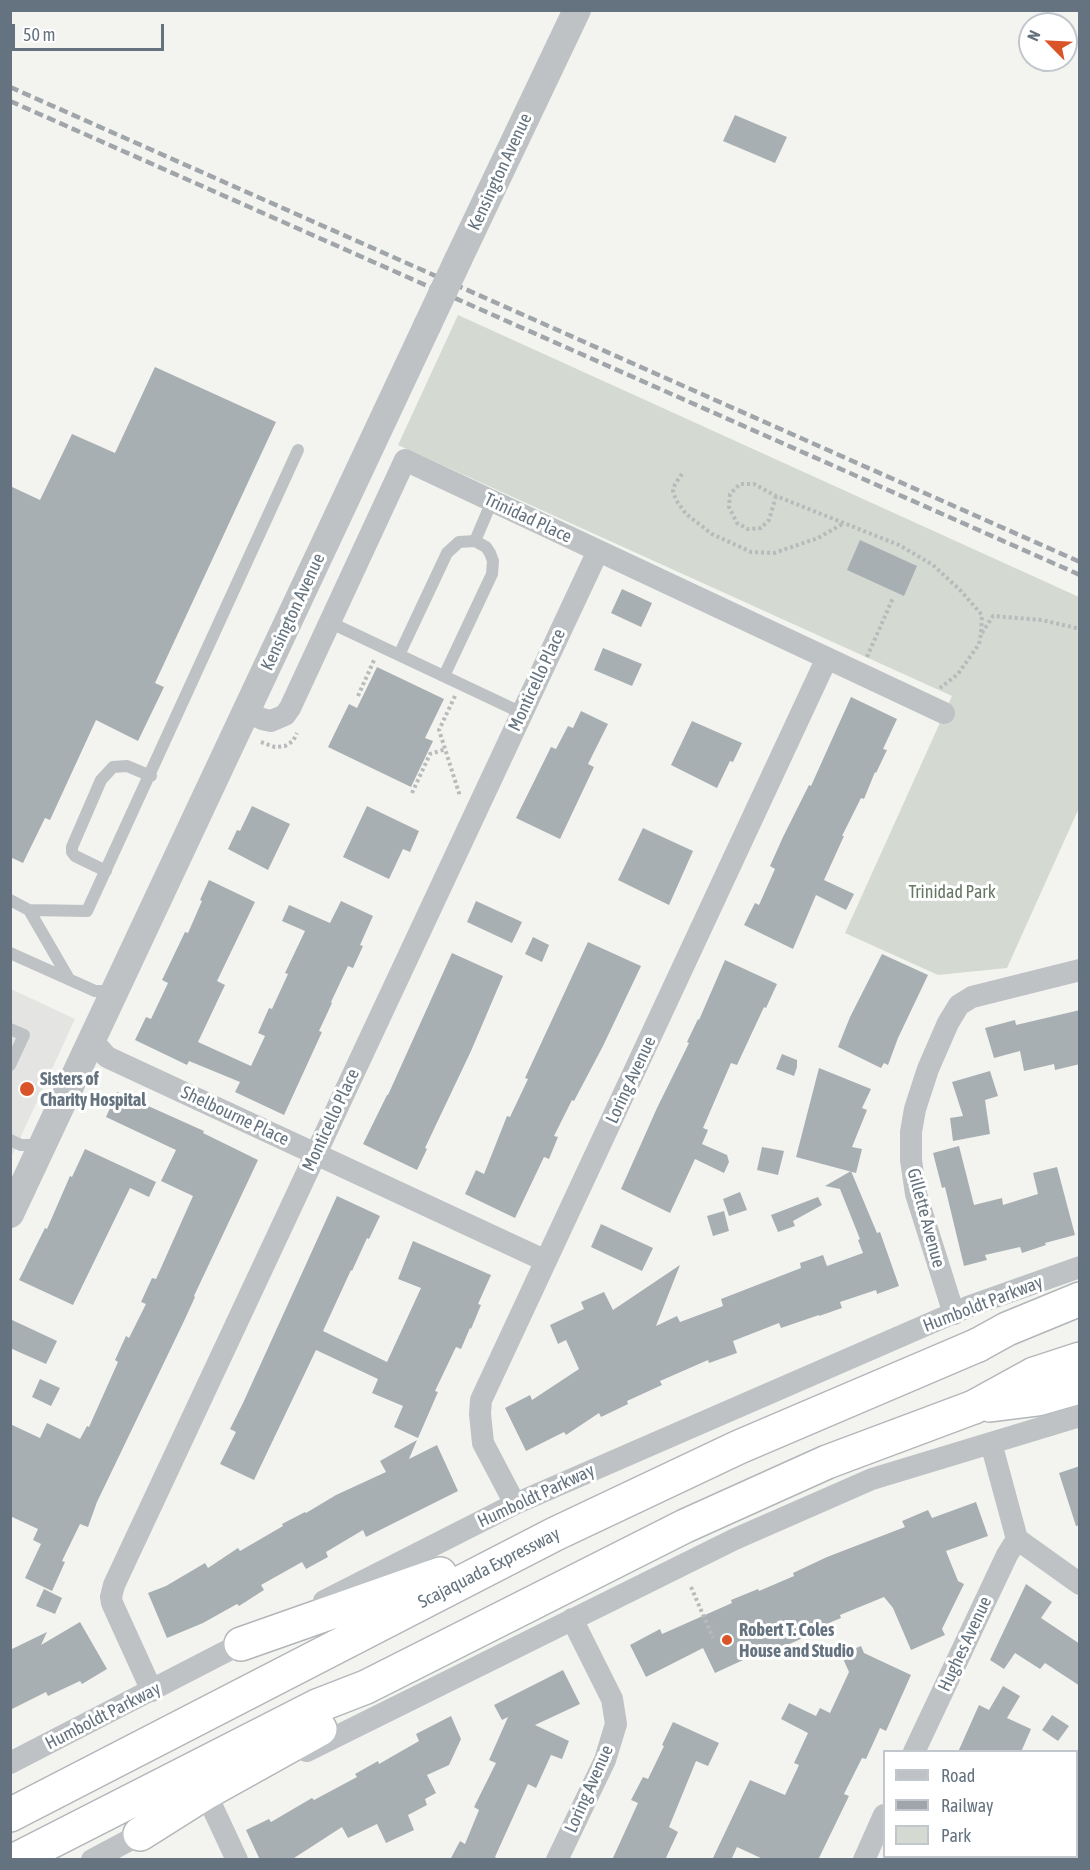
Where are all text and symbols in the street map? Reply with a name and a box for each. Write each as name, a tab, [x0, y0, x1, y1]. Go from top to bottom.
scale bar	[15, 12, 166, 50]
north arrow	[1018, 12, 1078, 72]
text: 50 m	[23, 24, 55, 45]
text: N	[1023, 28, 1044, 43]
street label: Kensington Avenue	[463, 110, 537, 234]
street label: Trinidad Place	[481, 488, 575, 548]
street label: Kensington Avenue	[256, 550, 330, 674]
street label: Monticello Place	[504, 625, 570, 735]
park label: Trinidad Park	[908, 881, 996, 903]
street label: Loring Avenue	[601, 1033, 661, 1127]
street label: Monticello Place	[298, 1065, 364, 1175]
place label: Sisters of Charity Hospital	[40, 1068, 146, 1110]
marker: Sisters of Charity Hospital	[18, 1080, 36, 1098]
street label: Shelbourne Place	[178, 1082, 292, 1150]
street label: Gillette Avenue	[902, 1166, 950, 1270]
street label: Humboldt Parkway	[920, 1271, 1046, 1337]
street label: Humboldt Parkway	[474, 1460, 598, 1532]
street label: Scajaquada Expressway	[415, 1523, 563, 1613]
street label: Hughes Avenue	[934, 1593, 996, 1695]
place label: Robert T. Coles House and Studio	[739, 1619, 854, 1662]
marker: Robert T. Coles House and Studio	[720, 1633, 734, 1647]
street label: Humboldt Parkway	[42, 1678, 164, 1754]
street label: Loring Avenue	[560, 1742, 618, 1836]
legend	[883, 1750, 1078, 1858]
text: Road	[941, 1765, 975, 1786]
text: Railway	[941, 1795, 993, 1816]
text: Park	[941, 1825, 971, 1846]

